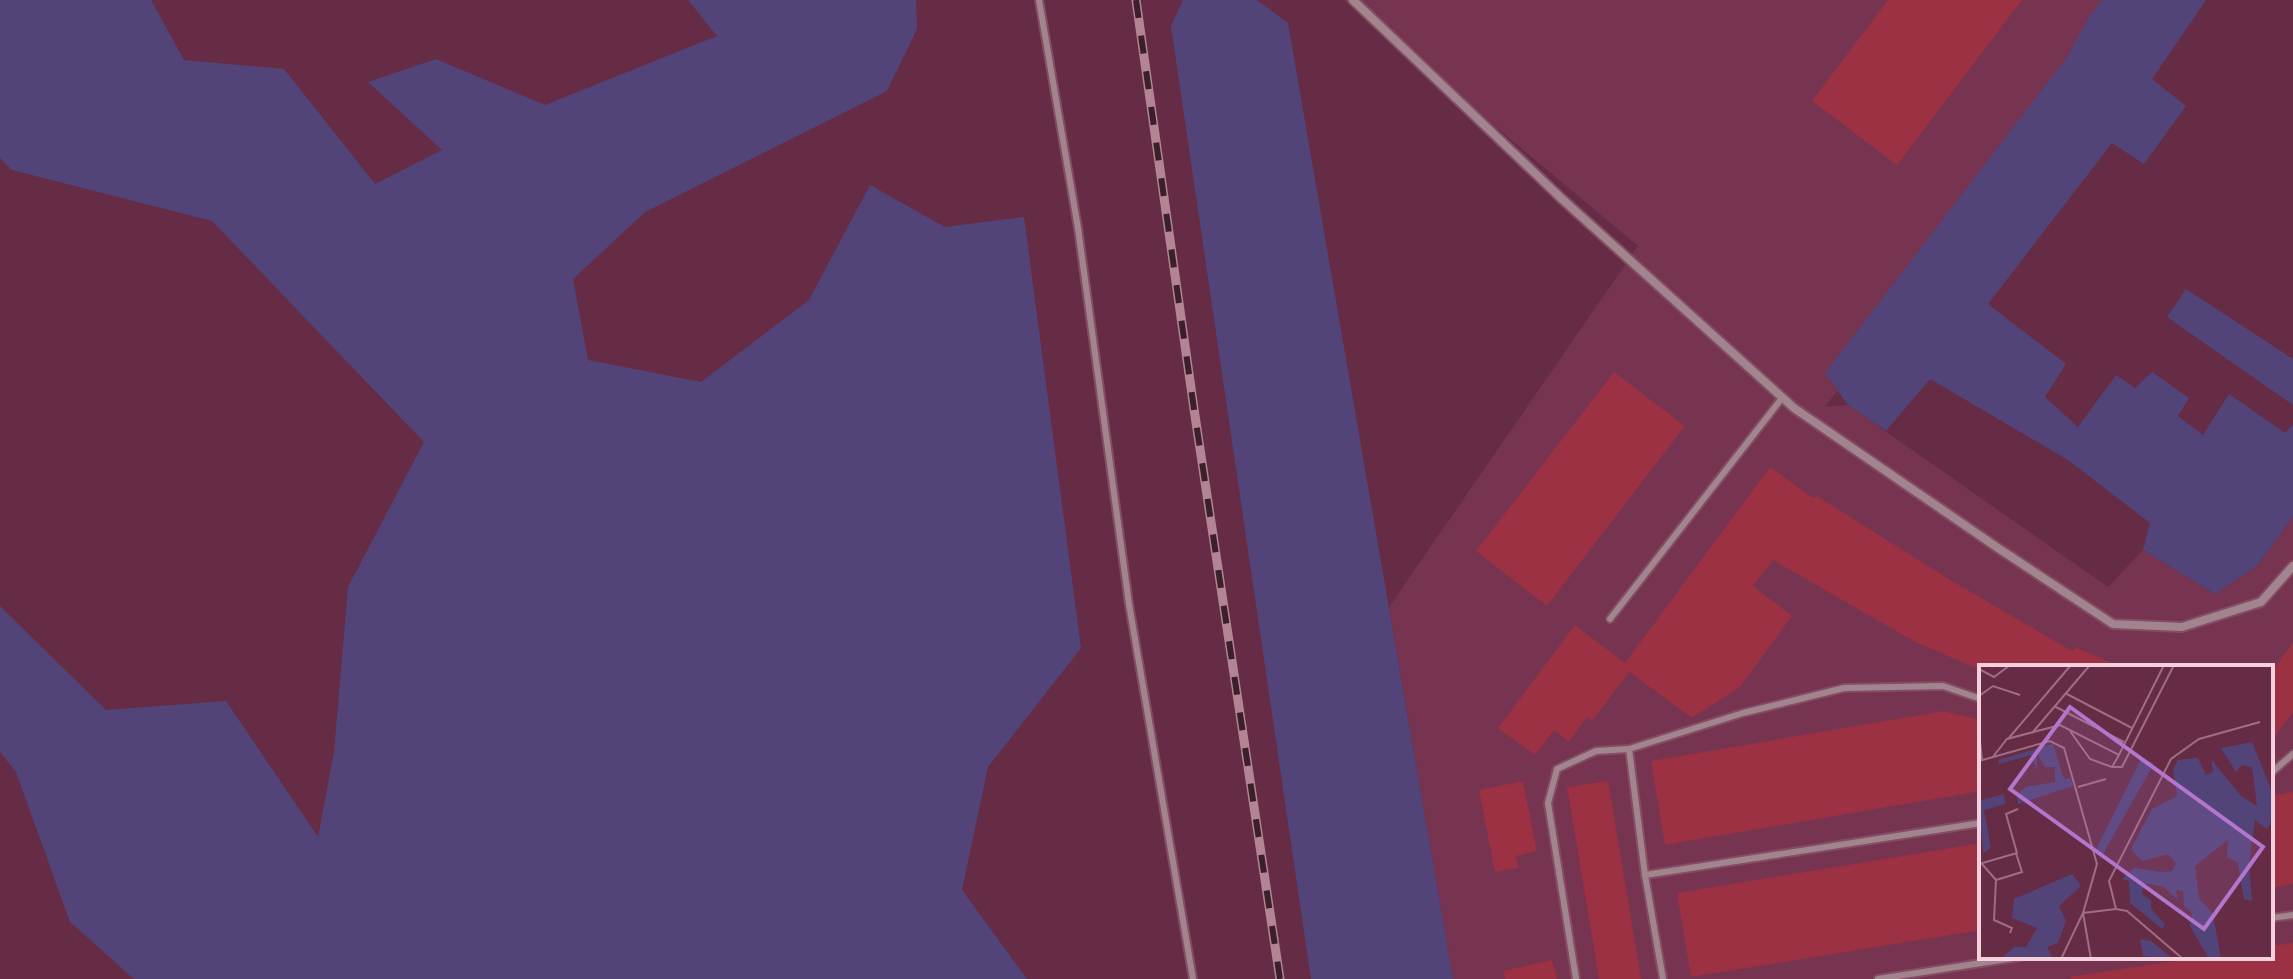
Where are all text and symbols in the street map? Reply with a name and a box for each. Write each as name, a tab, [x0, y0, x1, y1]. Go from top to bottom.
inset map	[1979, 665, 2273, 959]

